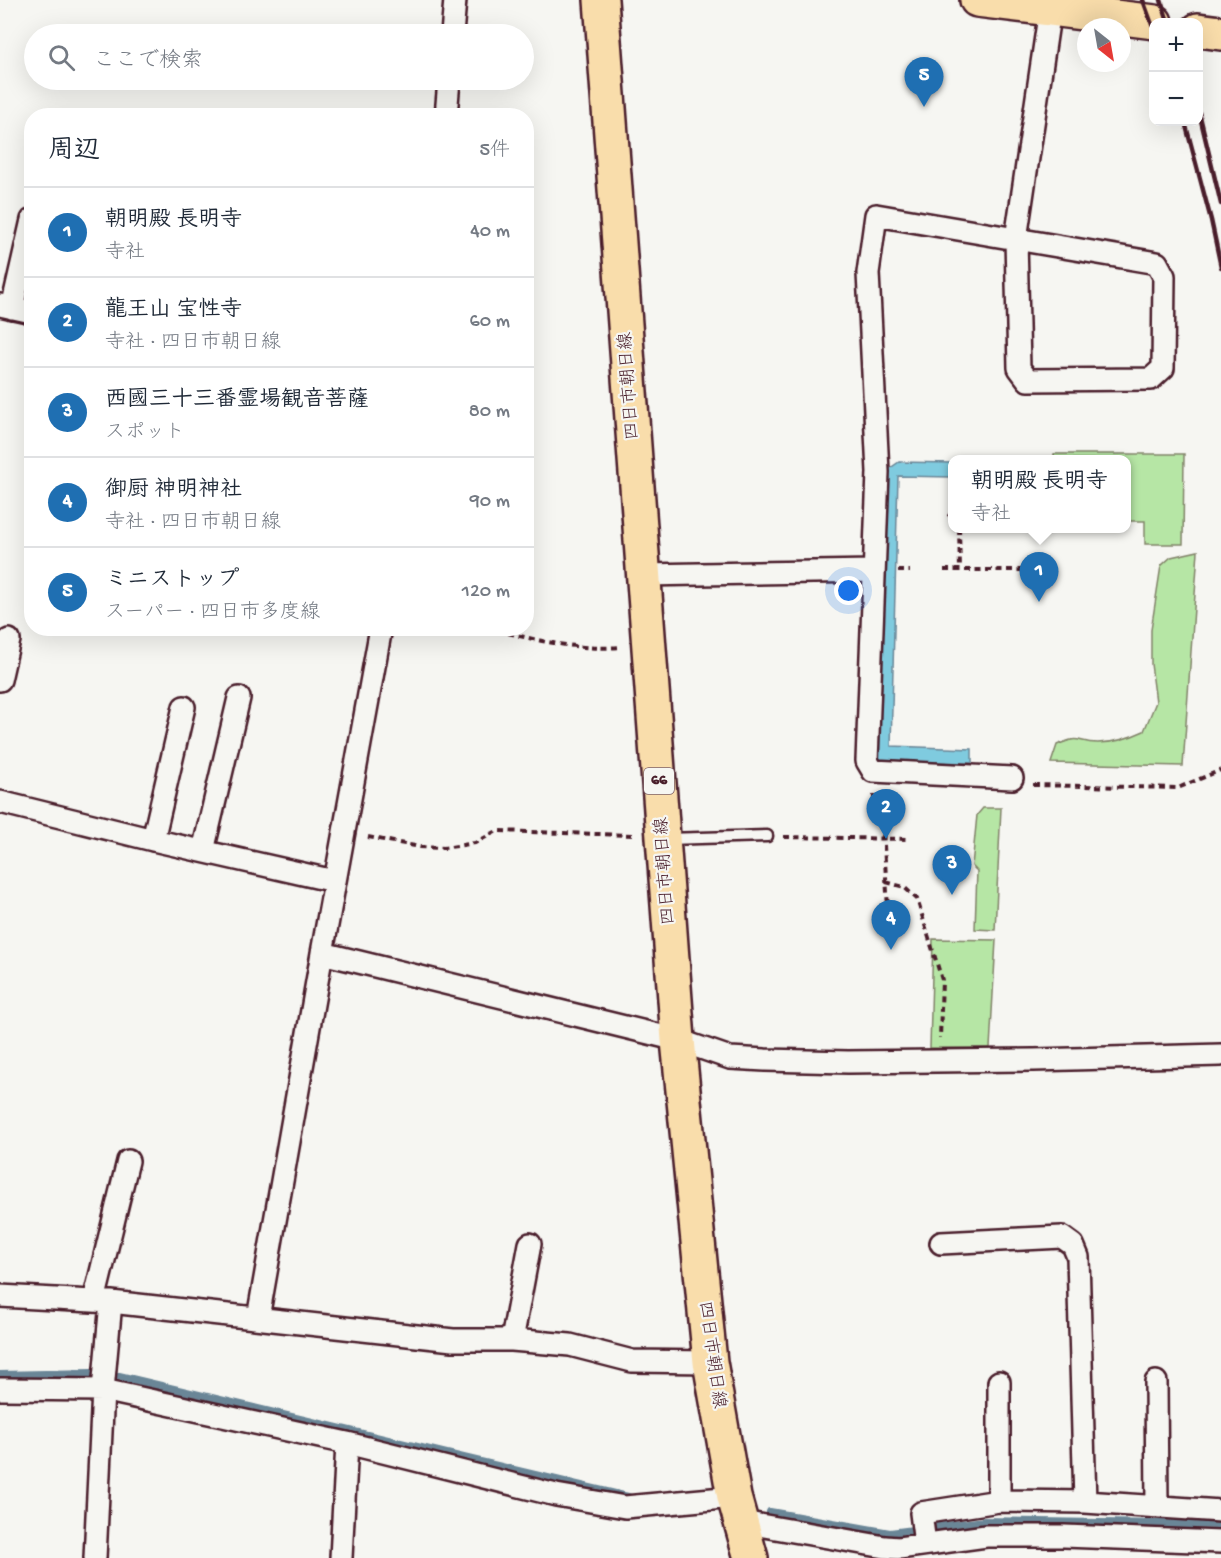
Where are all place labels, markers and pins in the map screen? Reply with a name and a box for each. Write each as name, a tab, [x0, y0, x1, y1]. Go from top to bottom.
pin: 5	[904, 57, 944, 107]
pin: 1	[1020, 552, 1058, 602]
pin: 2	[866, 790, 906, 839]
pin: 3	[932, 846, 972, 895]
pin: 4	[872, 900, 910, 950]

